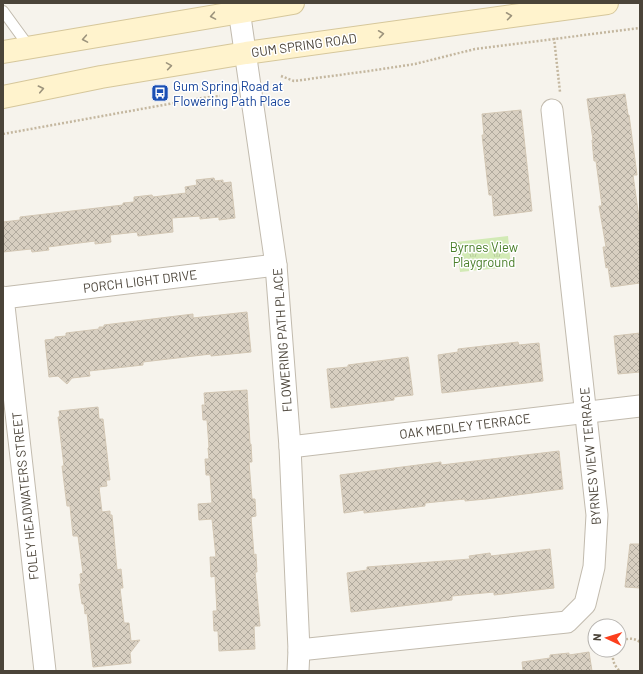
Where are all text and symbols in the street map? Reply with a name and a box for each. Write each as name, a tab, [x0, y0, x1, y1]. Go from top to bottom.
one-way arrow	[210, 12, 216, 20]
one-way arrow	[506, 12, 512, 21]
street label: GUM SPRING ROAD	[250, 30, 358, 60]
one-way arrow	[378, 30, 384, 39]
one-way arrow	[82, 34, 88, 43]
one-way arrow	[166, 62, 172, 70]
place label: Gum Spring Road at Flowering Path Place	[173, 78, 291, 109]
bus stop icon: Gum Spring Road at Flowering Path Place	[150, 83, 170, 103]
one-way arrow	[38, 86, 44, 94]
park label: Byrnes View Playground	[450, 239, 518, 270]
street label: PORCH LIGHT DRIVE	[82, 266, 198, 296]
street label: FLOWERING PATH PLACE	[269, 267, 295, 413]
street label: BYRNES VIEW TERRACE	[576, 386, 604, 526]
street label: OAK MEDLEY TERRACE	[398, 410, 532, 442]
street label: FOLEY HEADWATERS STREET	[8, 411, 42, 581]
north arrow	[587, 618, 627, 658]
text: N	[590, 633, 603, 641]

